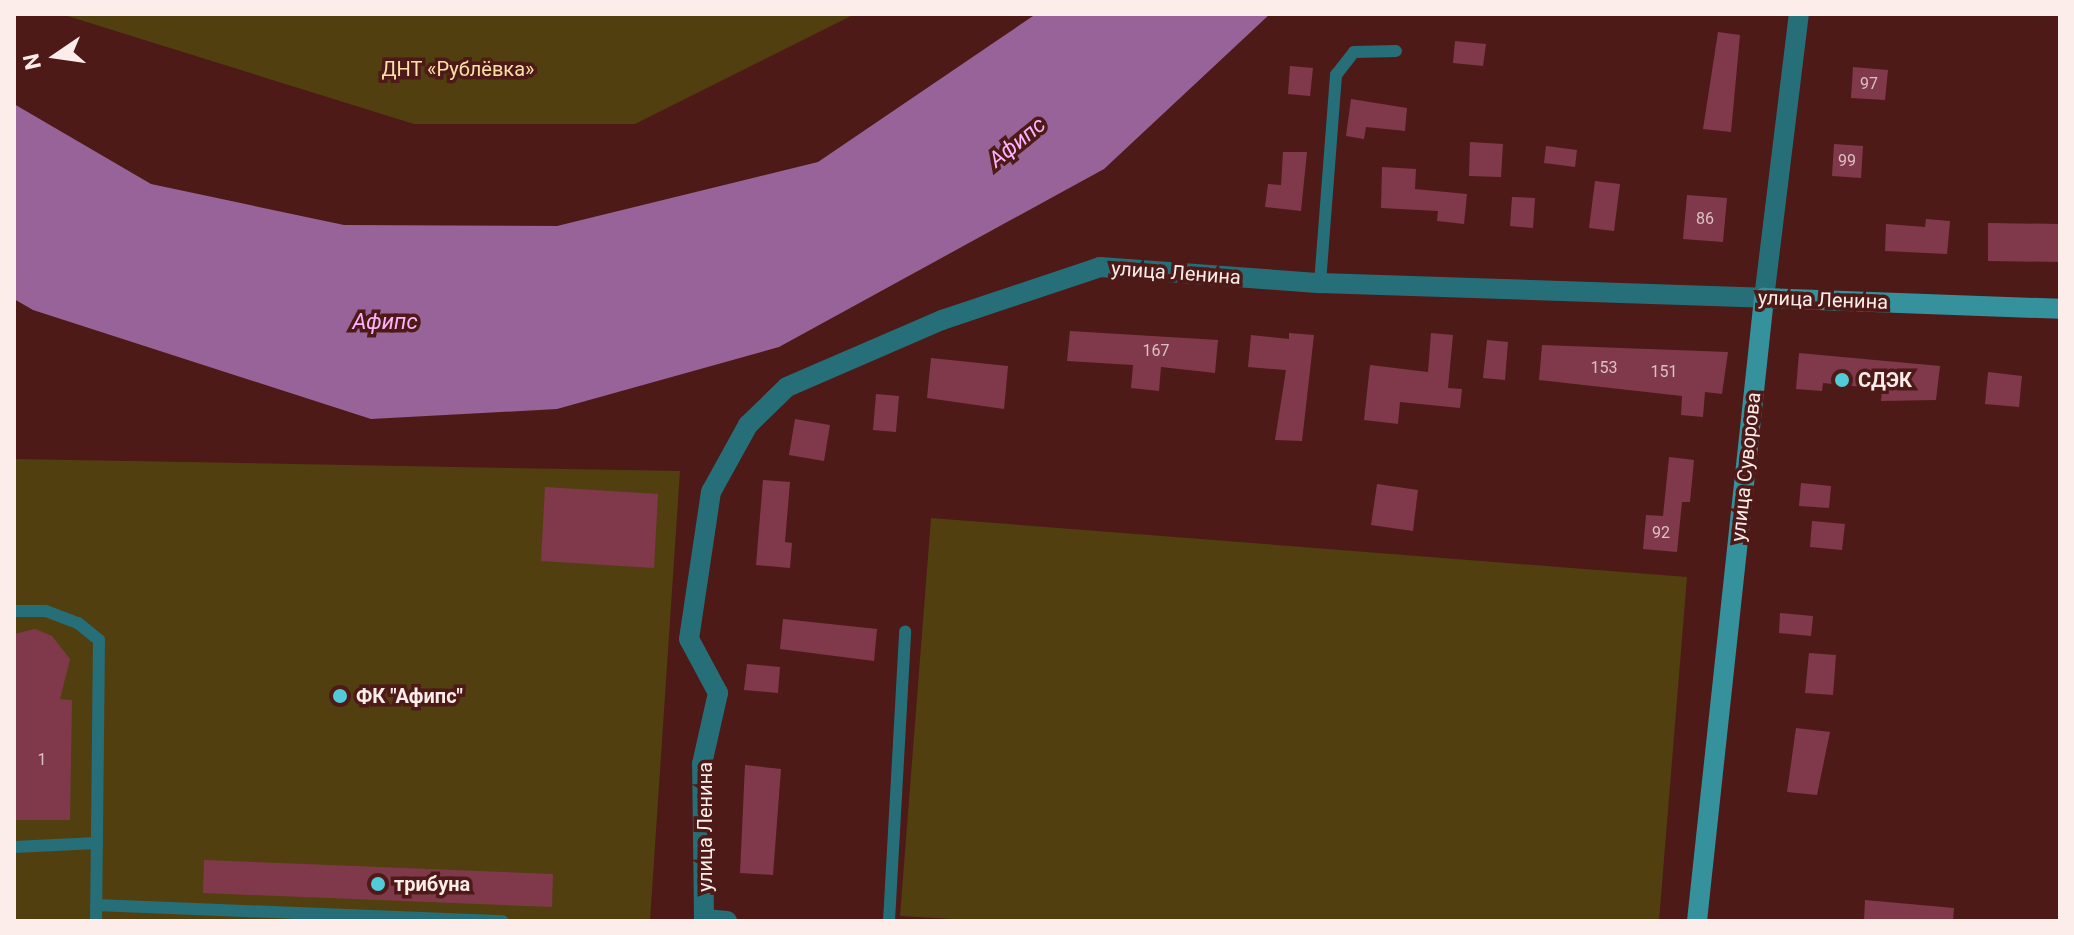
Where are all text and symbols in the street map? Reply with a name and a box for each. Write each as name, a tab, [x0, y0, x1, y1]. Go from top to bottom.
north arrow	[16, 16, 96, 96]
text: N	[18, 51, 46, 72]
park label: ДНТ «Рублёвка»	[381, 57, 535, 81]
house number: 97	[1860, 74, 1878, 94]
water label: Афипс	[983, 111, 1051, 173]
house number: 99	[1838, 151, 1856, 171]
house number: 86	[1696, 209, 1714, 229]
street label: улица Ленина	[1110, 256, 1242, 290]
street label: улица Ленина	[1758, 286, 1888, 314]
water label: Афипс	[352, 309, 418, 335]
house number: 167	[1143, 341, 1169, 361]
house number: 153	[1591, 358, 1617, 378]
house number: 151	[1651, 362, 1677, 382]
place label: СДЭК	[1858, 368, 1912, 392]
marker: СДЭК	[1833, 371, 1851, 389]
street label: улица Суворова	[1726, 391, 1766, 543]
house number: 92	[1652, 523, 1670, 543]
place label: ФК "Афипс"	[356, 684, 463, 708]
marker: ФК "Афипс"	[331, 687, 349, 705]
house number: 1	[38, 750, 46, 770]
street label: улица Ленина	[693, 762, 717, 892]
place label: трибуна	[394, 872, 470, 896]
marker: трибуна	[369, 875, 387, 893]

